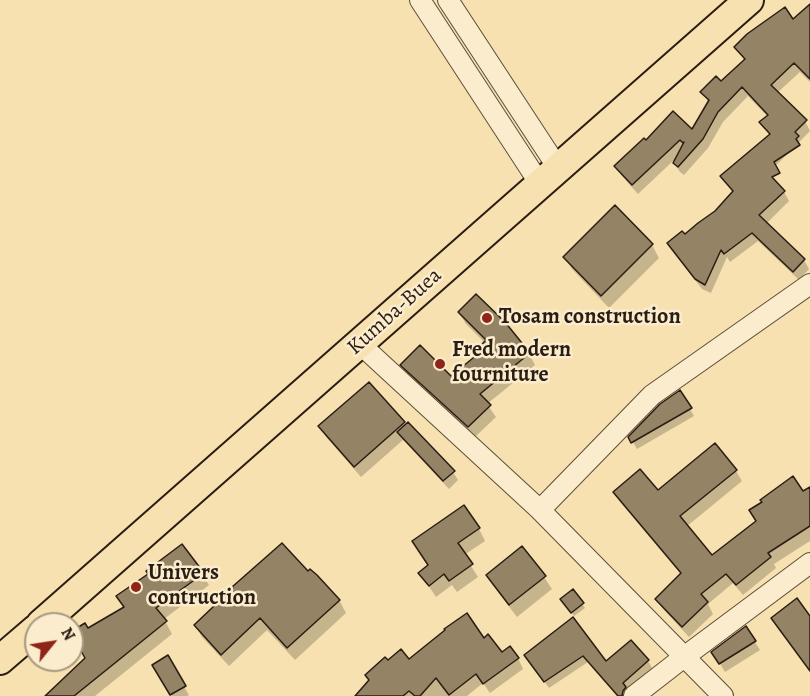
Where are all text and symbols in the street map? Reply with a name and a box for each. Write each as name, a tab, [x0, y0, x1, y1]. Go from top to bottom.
street label: Kumba-Buea	[342, 263, 448, 361]
place label: Tosam construction	[499, 305, 681, 331]
marker: Tosam construction	[480, 311, 494, 325]
place label: Fred modern fourniture	[452, 338, 571, 390]
marker: Fred modern fourniture	[433, 357, 447, 371]
place label: Univers contruction	[148, 561, 256, 612]
marker: Univers contruction	[129, 580, 143, 594]
north arrow	[24, 612, 84, 672]
text: N	[55, 623, 80, 645]

